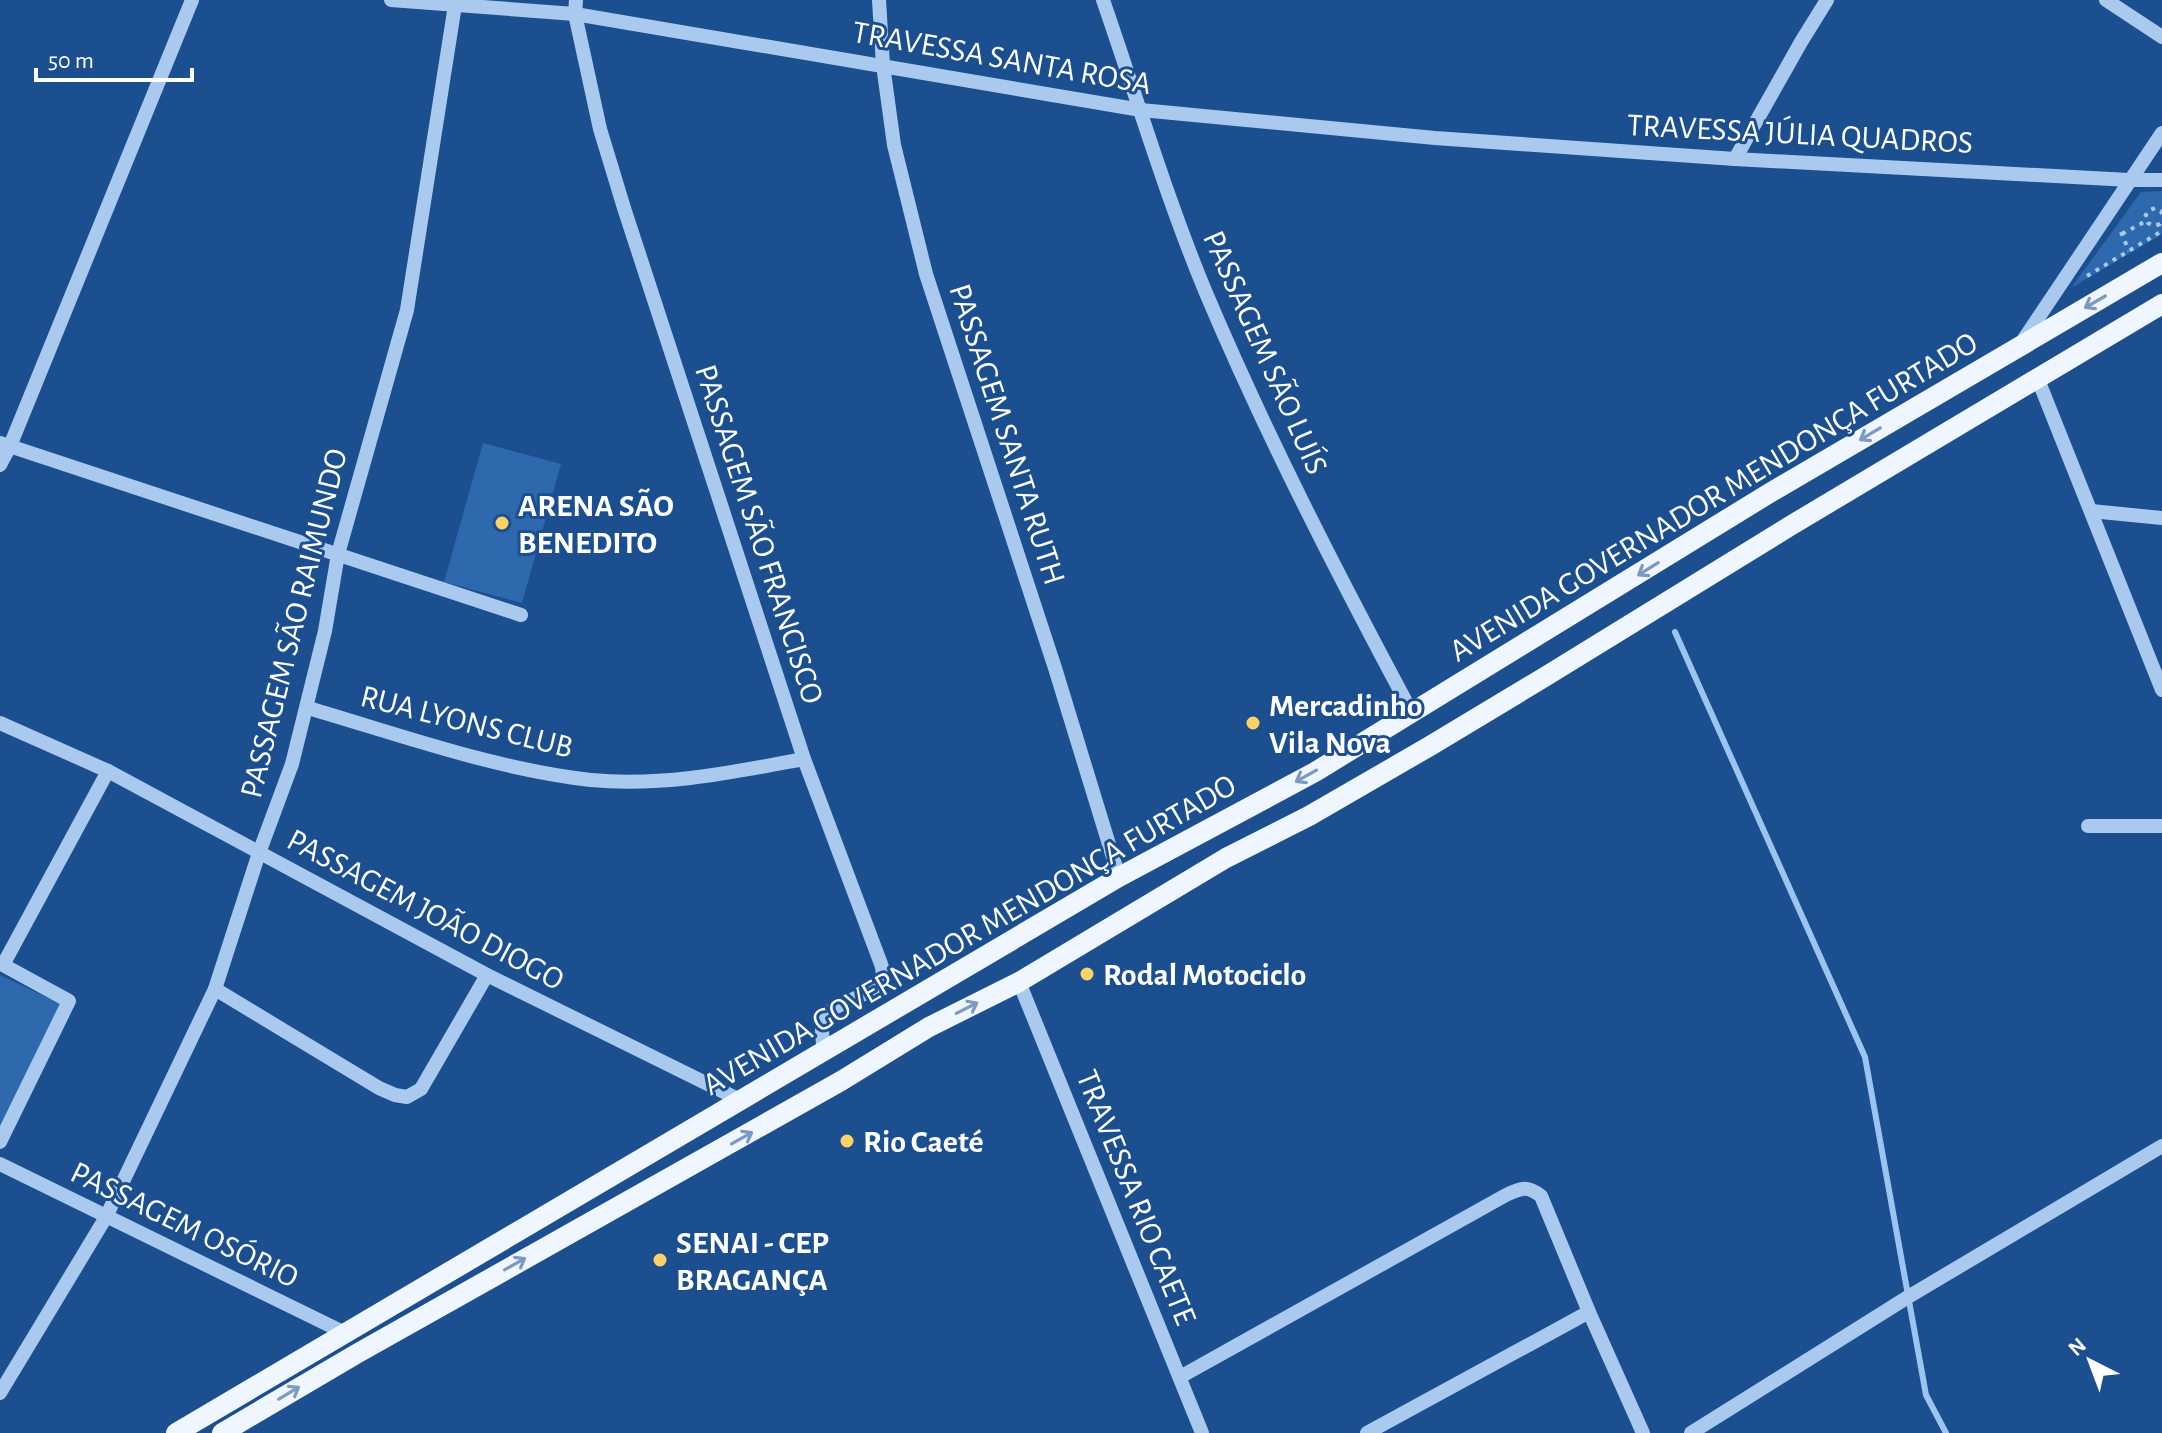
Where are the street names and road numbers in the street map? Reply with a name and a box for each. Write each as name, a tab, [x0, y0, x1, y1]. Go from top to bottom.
street label: TRAVESSA SANTA ROSA	[850, 16, 1154, 100]
street label: TRAVESSA JÚLIA QUADROS	[1626, 106, 1974, 159]
street label: PASSAGEM SÃO LUÍS	[1197, 225, 1336, 479]
street label: PASSAGEM SANTA RUTH	[943, 280, 1071, 589]
street label: AVENIDA GOVERNADOR MENDONÇA FURTADO	[1444, 326, 1983, 668]
street label: PASSAGEM SÃO FRANCISCO	[689, 360, 831, 708]
street label: PASSAGEM SÃO RAIMUNDO	[233, 445, 353, 801]
street label: RUA LYONS CLUB	[357, 680, 576, 764]
street label: AVENIDA GOVERNADOR MENDONÇA FURTADO	[698, 769, 1241, 1101]
street label: PASSAGEM JOÃO DIOGO	[282, 822, 570, 996]
street label: TRAVESSA RIO CAETE	[1070, 1065, 1202, 1329]
street label: PASSAGEM OSÓRIO	[66, 1154, 304, 1294]

